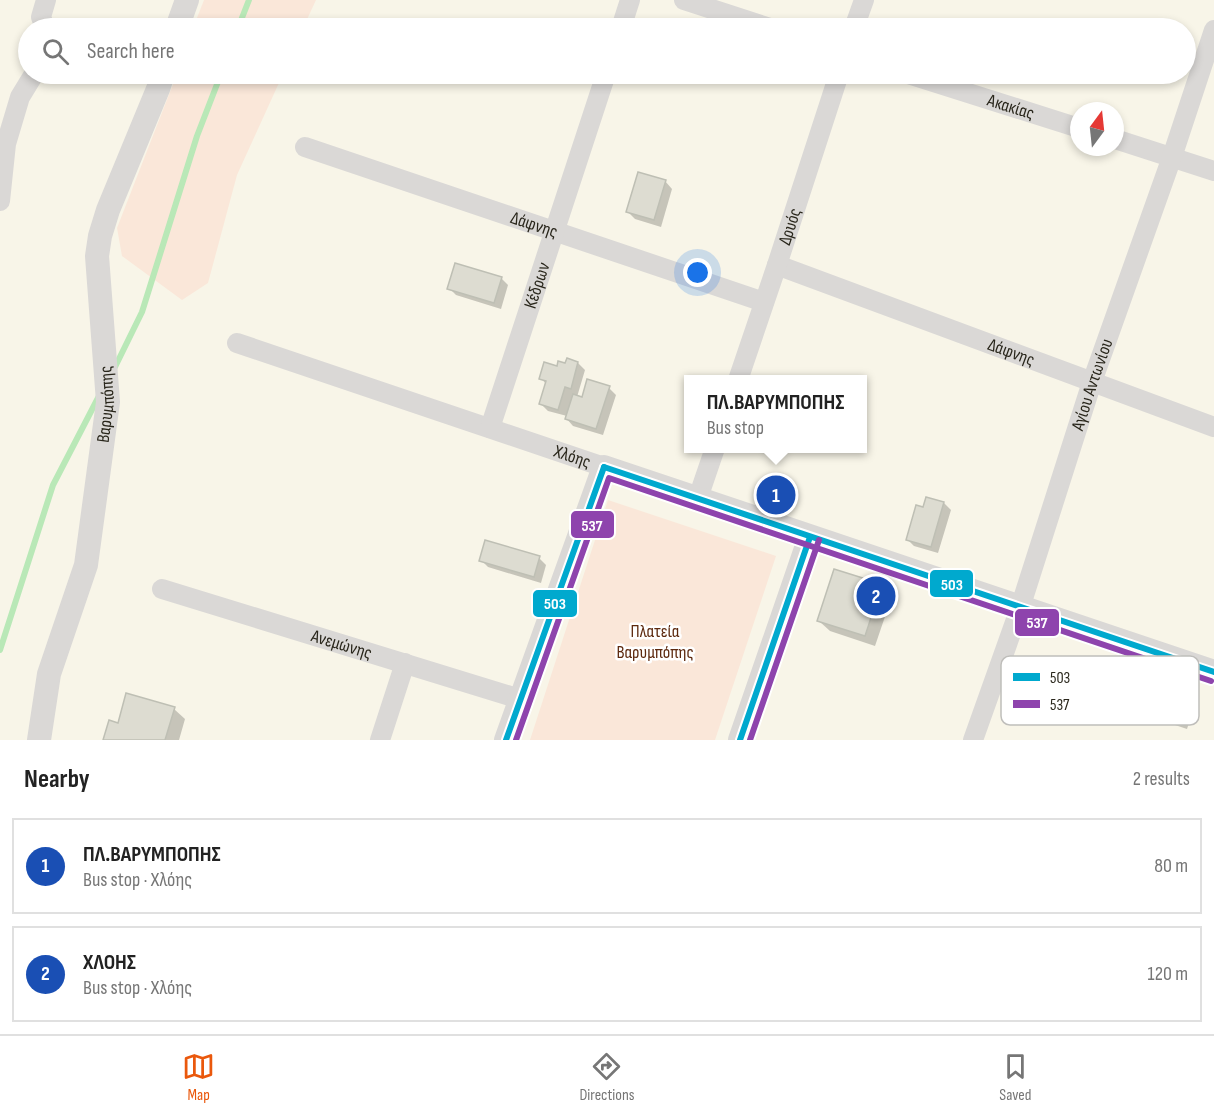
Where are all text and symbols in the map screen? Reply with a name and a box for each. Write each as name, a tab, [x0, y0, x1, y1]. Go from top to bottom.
search box	[18, 18, 1196, 84]
icon: search	[39, 35, 72, 68]
text: Search here	[87, 38, 174, 65]
street label: Ακακίας	[984, 89, 1037, 124]
north arrow	[1070, 102, 1124, 156]
street label: Δρυός	[774, 205, 805, 247]
street label: Δάφνης	[508, 207, 560, 242]
your location	[683, 258, 712, 287]
street label: Κέδρων	[519, 260, 554, 311]
street label: Δάφνης	[985, 334, 1038, 370]
street label: Αγίου Αντωνίου	[1067, 336, 1117, 434]
street label: Βαρυμπόπης	[92, 365, 119, 444]
popup	[684, 375, 867, 453]
text: ΠΛ.ΒΑΡΥΜΠΟΠΗΣ	[707, 389, 844, 416]
text: Bus stop	[707, 416, 764, 440]
street label: Χλόης	[550, 440, 593, 472]
pin: 1	[756, 472, 796, 518]
line badge: 537	[570, 510, 615, 539]
text: 537	[581, 517, 603, 536]
line badge: 503	[929, 569, 974, 598]
pin: 2	[856, 574, 896, 618]
text: 503	[941, 576, 963, 595]
line badge: 503	[532, 589, 578, 618]
text: 503	[544, 595, 566, 614]
line badge: 537	[1014, 608, 1060, 637]
text: 537	[1026, 614, 1048, 633]
park label: Πλατεία Βαρυμπόπης	[616, 621, 694, 663]
street label: Ανεμώνης	[308, 625, 375, 663]
legend	[1001, 656, 1199, 725]
text: 503	[1050, 669, 1070, 688]
text: 537	[1050, 696, 1070, 715]
text: Nearby	[24, 764, 90, 795]
text: 2 results	[1133, 767, 1190, 791]
text: ΠΛ.ΒΑΡΥΜΠΟΠΗΣ	[83, 841, 221, 868]
text: 1	[42, 854, 49, 878]
text: 80 m	[1154, 854, 1188, 878]
text: Bus stop · Χλόης	[83, 868, 192, 892]
text: ΧΛΟΗΣ	[83, 949, 136, 976]
text: 2	[41, 962, 50, 986]
text: 120 m	[1148, 962, 1188, 986]
text: Bus stop · Χλόης	[83, 976, 192, 1000]
tab: Map	[182, 1050, 215, 1105]
tab: Directions	[579, 1050, 635, 1105]
tab: Saved	[999, 1050, 1032, 1105]

